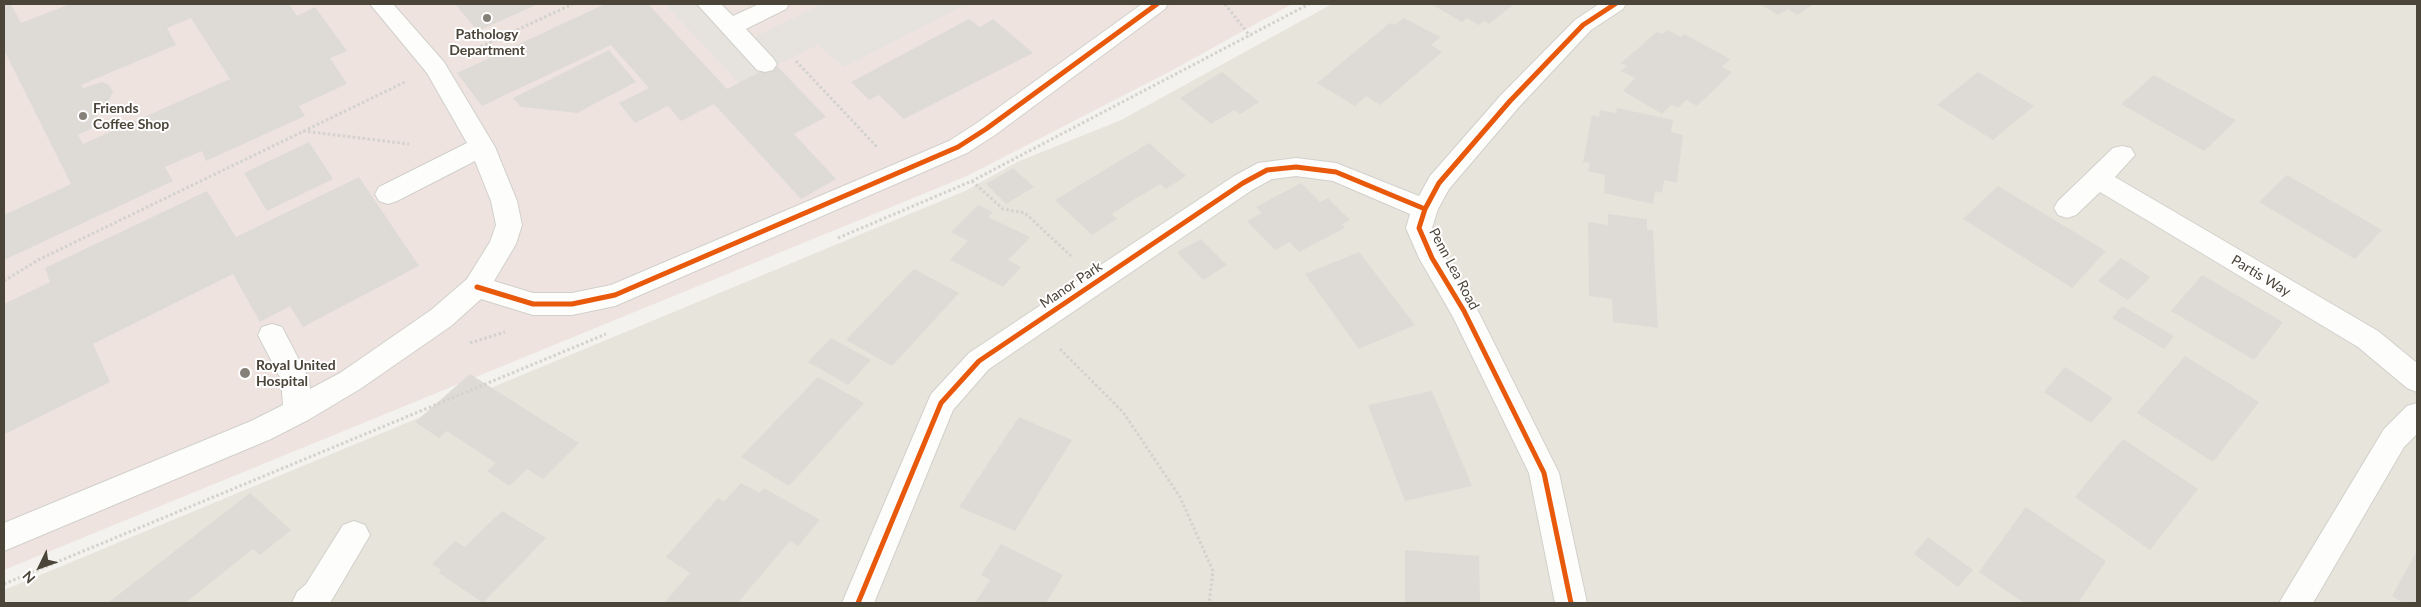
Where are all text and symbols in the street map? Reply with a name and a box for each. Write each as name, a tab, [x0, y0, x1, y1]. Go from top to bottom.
marker: Pathology Department	[481, 12, 493, 24]
place label: Pathology Department	[449, 26, 525, 58]
place label: Friends Coffee Shop	[93, 100, 169, 132]
marker: Friends Coffee Shop	[77, 110, 89, 122]
street label: Penn Lea Road	[1425, 225, 1483, 313]
street label: Partis Way	[2228, 252, 2294, 300]
street label: Manor Park	[1037, 258, 1105, 312]
place label: Royal United Hospital	[256, 357, 336, 390]
marker: Royal United Hospital	[238, 366, 252, 380]
north arrow	[15, 542, 65, 592]
text: N	[19, 568, 38, 587]

